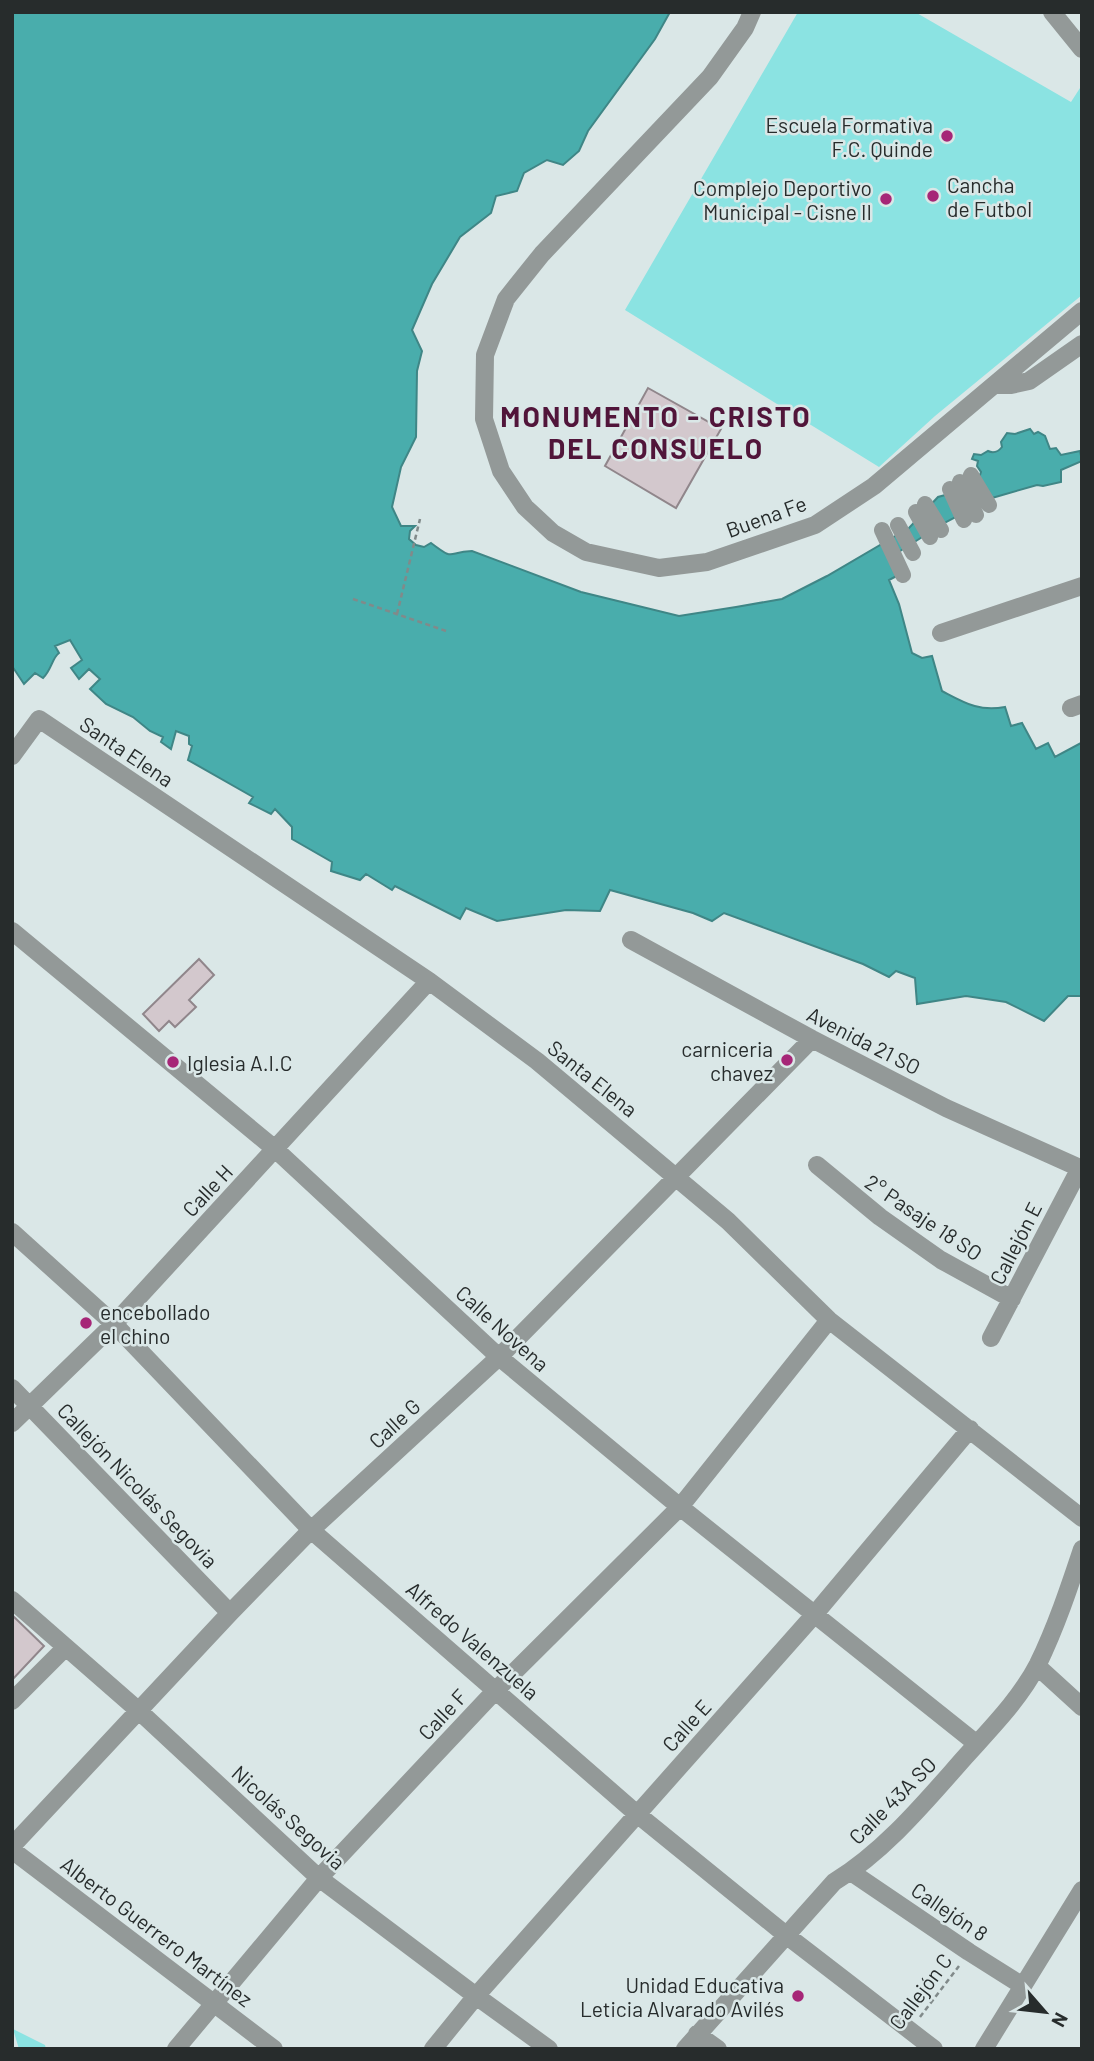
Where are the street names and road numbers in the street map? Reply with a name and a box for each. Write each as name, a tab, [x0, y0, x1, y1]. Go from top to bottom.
street label: Buena Fe	[722, 490, 810, 542]
street label: Santa Elena	[75, 711, 179, 791]
street label: Avenida 21 SO	[803, 1001, 925, 1079]
street label: Santa Elena	[543, 1034, 643, 1122]
street label: Calle H	[177, 1159, 237, 1221]
street label: 2° Pasaje 18 SO	[861, 1169, 987, 1265]
street label: Callejón E	[984, 1198, 1046, 1288]
street label: Calle Novena	[451, 1280, 555, 1376]
street label: Calle G	[363, 1393, 425, 1453]
street label: Callejón Nicolás Segovia	[53, 1397, 223, 1573]
street label: Alfredo Valenzuela	[402, 1576, 544, 1704]
street label: Calle F	[412, 1683, 472, 1745]
street label: Calle E	[656, 1694, 716, 1756]
street label: Calle 43A SO	[843, 1751, 941, 1849]
street label: Nicolás Segovia	[227, 1760, 351, 1874]
street label: Alberto Guerrero Martínez	[56, 1851, 258, 2011]
street label: Callejón 8	[907, 1876, 993, 1946]
street label: Callejón C	[883, 1948, 957, 2034]

